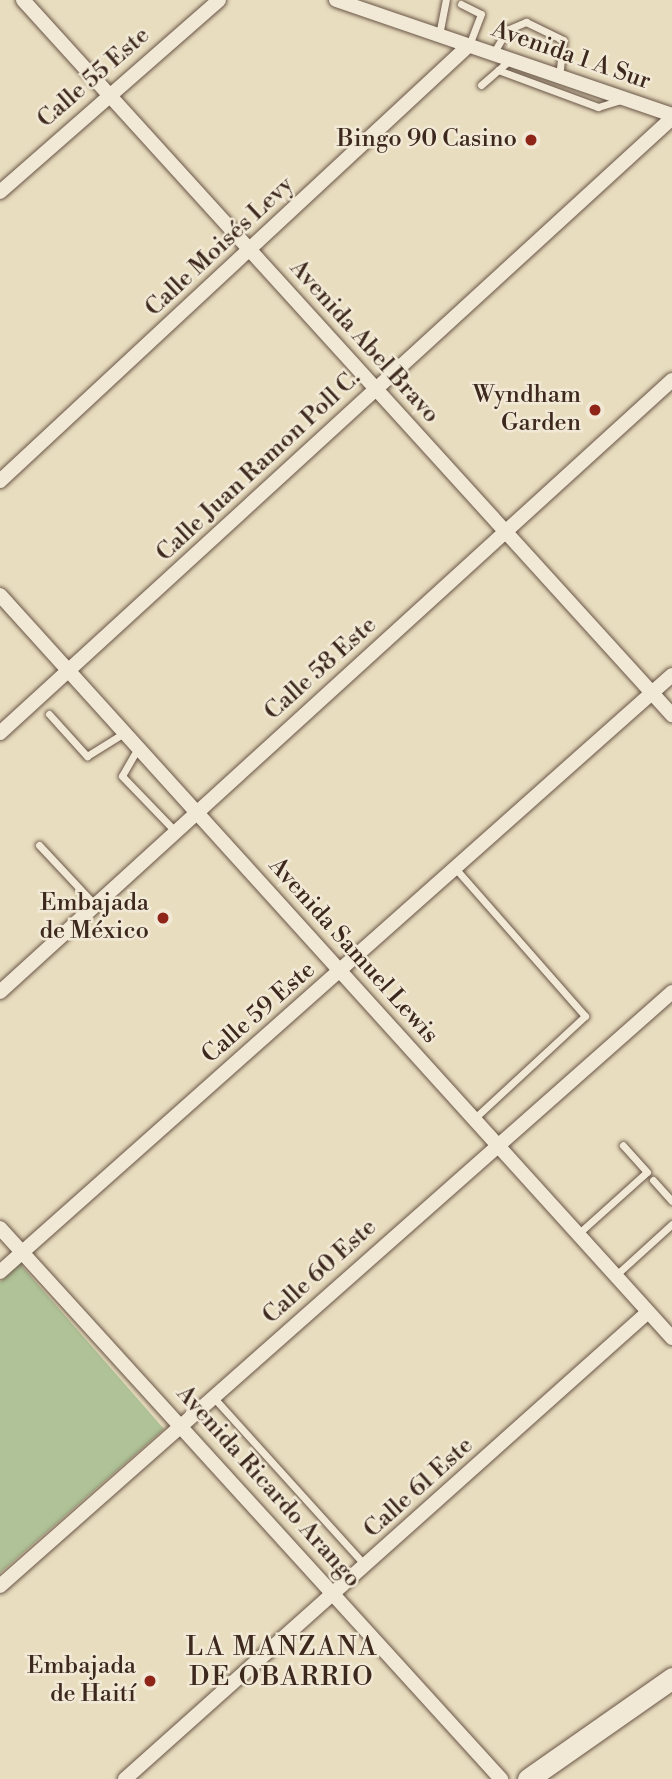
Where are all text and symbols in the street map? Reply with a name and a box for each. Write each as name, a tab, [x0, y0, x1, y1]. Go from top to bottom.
street label: Avenida 1 A Sur	[488, 15, 654, 97]
street label: Calle 55 Este	[32, 22, 156, 134]
place label: Bingo 90 Casino	[337, 126, 517, 154]
marker: Bingo 90 Casino	[523, 132, 539, 148]
street label: Calle Moisés Levy	[140, 171, 300, 323]
street label: Avenida Abel Bravo	[283, 254, 445, 430]
street label: Calle Juan Ramon Poll C.	[151, 364, 367, 568]
place label: Wyndham Garden	[473, 382, 581, 438]
marker: Wyndham Garden	[587, 402, 603, 418]
street label: Calle 58 Este	[259, 611, 383, 727]
street label: Avenida Samuel Lewis	[262, 852, 444, 1050]
place label: Embajada de México	[39, 890, 149, 946]
marker: Embajada de México	[155, 910, 171, 926]
street label: Calle 59 Este	[197, 956, 321, 1070]
street label: Calle 60 Este	[257, 1213, 383, 1331]
street label: Avenida Ricardo Arango	[170, 1380, 366, 1594]
street label: Calle 61 Este	[359, 1432, 479, 1544]
district label: LA MANZANA DE OBARRIO	[187, 1632, 377, 1694]
place label: Embajada de Haití	[27, 1653, 136, 1709]
marker: Embajada de Haití	[142, 1673, 158, 1689]

